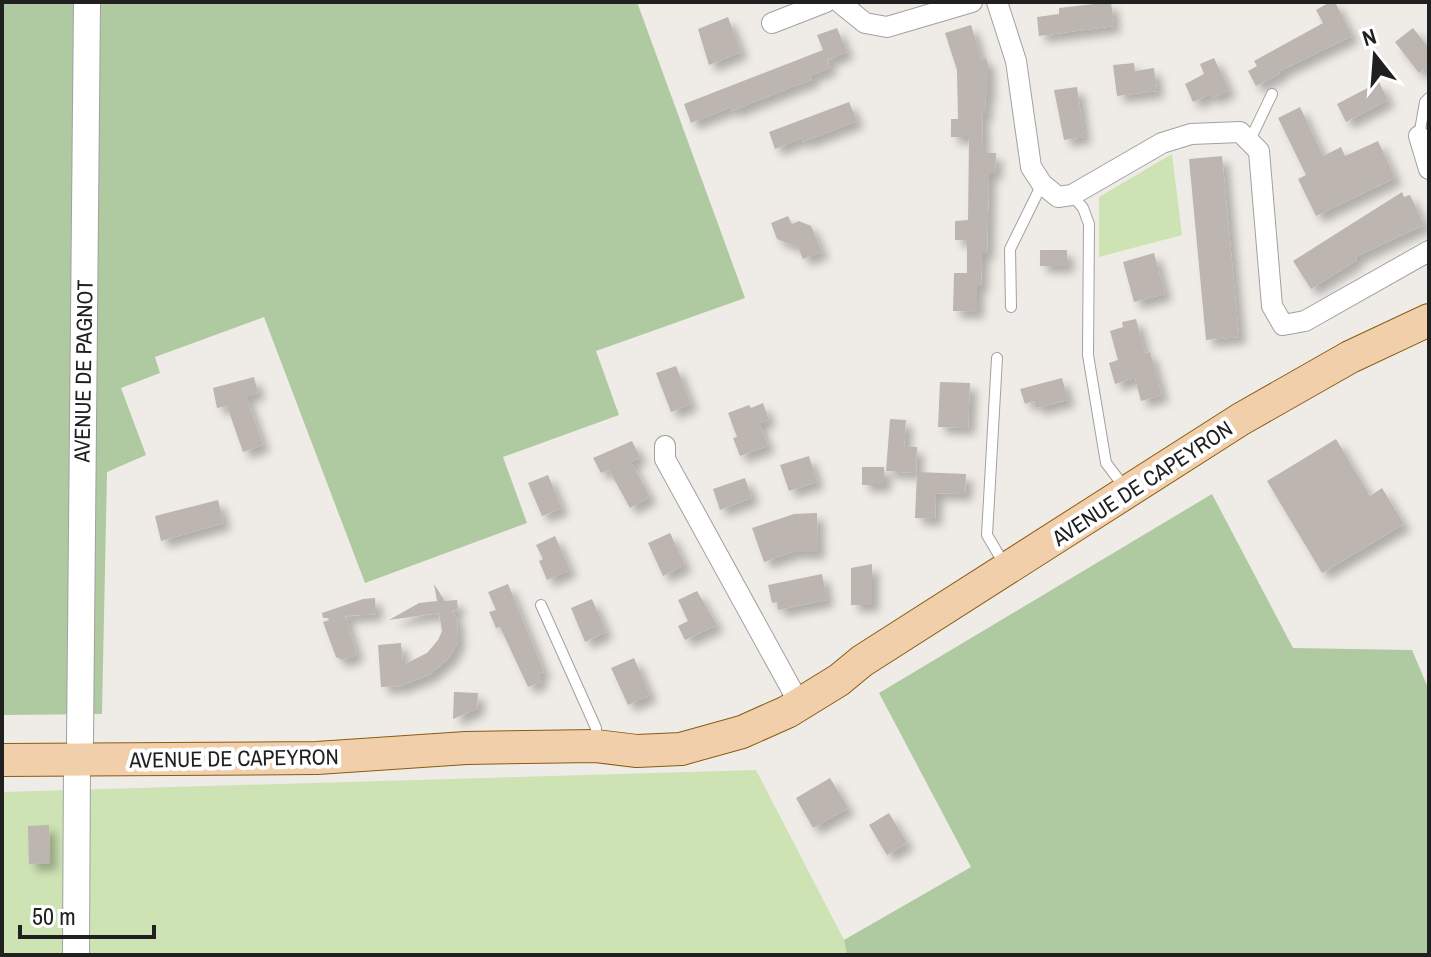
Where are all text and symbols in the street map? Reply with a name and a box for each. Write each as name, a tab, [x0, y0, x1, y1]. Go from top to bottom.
north arrow	[1335, 16, 1415, 96]
text: N	[1359, 21, 1380, 53]
street label: AVENUE DE PAGNOT	[66, 279, 100, 464]
street label: AVENUE DE CAPEYRON	[1045, 413, 1238, 553]
street label: AVENUE DE CAPEYRON	[128, 741, 339, 775]
scale bar	[20, 889, 154, 939]
text: 50 m	[32, 900, 76, 932]

